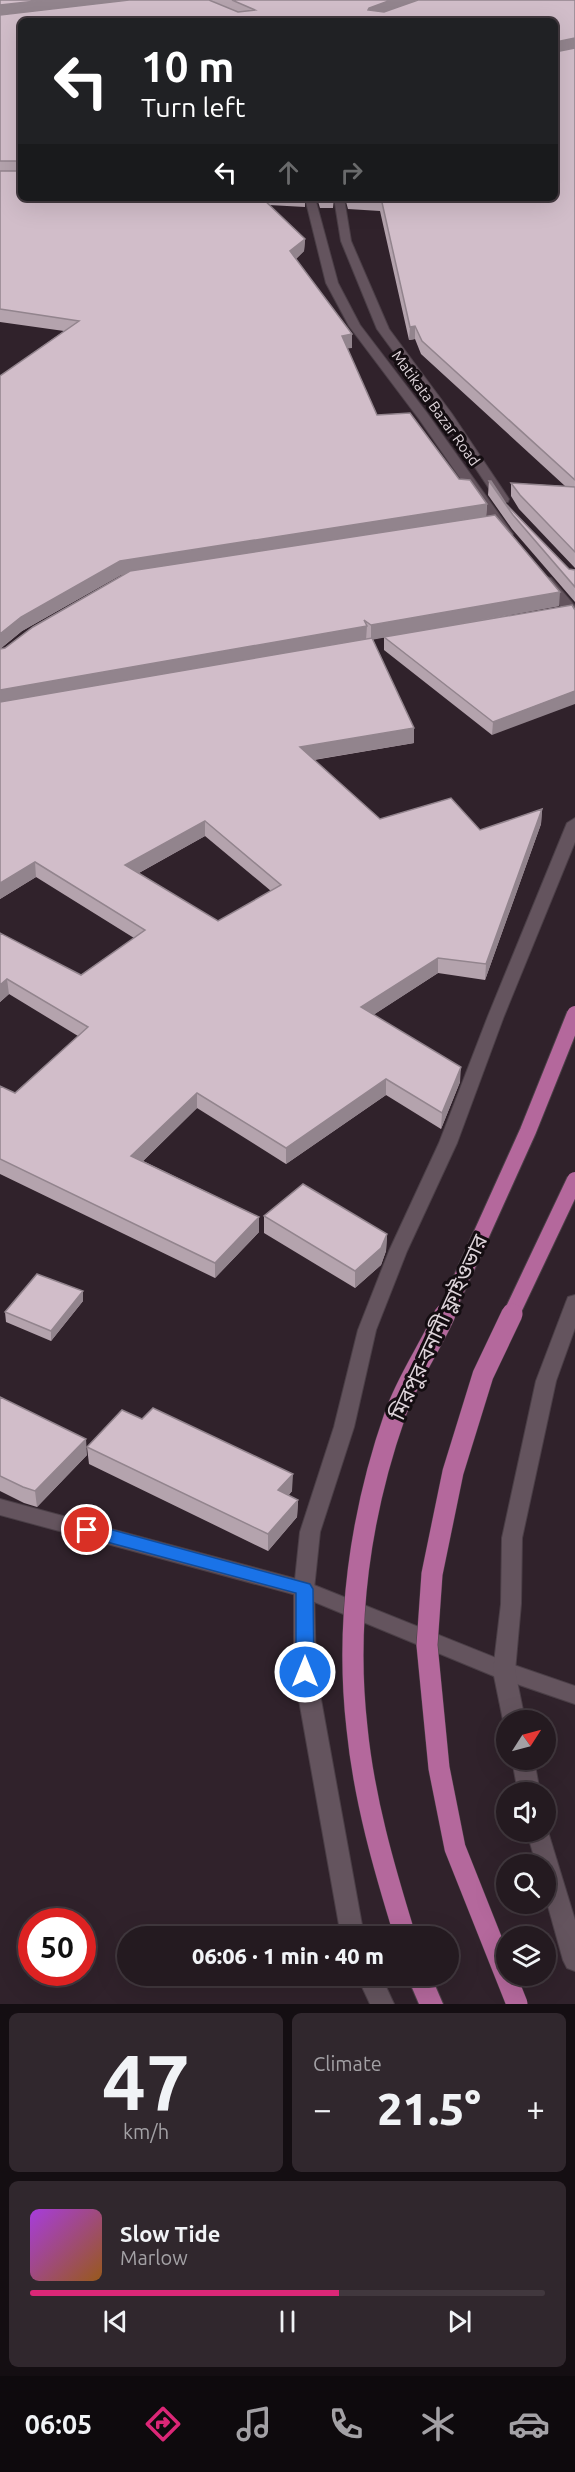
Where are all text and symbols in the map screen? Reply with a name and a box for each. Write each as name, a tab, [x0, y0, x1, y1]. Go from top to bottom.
icon: left	[42, 42, 120, 120]
text: 10 m	[141, 43, 235, 90]
text: Turn left	[141, 92, 245, 122]
icon: left	[209, 156, 242, 189]
icon: ahead	[272, 156, 305, 189]
icon: right	[335, 156, 368, 189]
street label: Matikata Bazar Road	[389, 347, 483, 469]
street label: মিরপুর-বনানী ফ্লাইওভার	[384, 1230, 492, 1425]
pin	[61, 1504, 112, 1555]
icon: arrive	[70, 1513, 103, 1546]
position arrow	[273, 1640, 337, 1704]
north arrow	[496, 1710, 556, 1770]
map controls	[496, 1710, 556, 1986]
button: sound	[496, 1782, 556, 1842]
button: search	[496, 1854, 556, 1914]
speed limit sign: 50	[18, 1908, 96, 1986]
button: layers	[496, 1926, 556, 1986]
text: 06:06 · 1 min · 40 m	[192, 1943, 384, 1968]
text: 47	[102, 2037, 190, 2125]
text: Climate	[313, 2052, 382, 2075]
text: 21.5°	[377, 2083, 481, 2134]
text: −	[313, 2090, 332, 2127]
text: +	[526, 2090, 545, 2127]
text: km/h	[123, 2120, 169, 2143]
text: Slow Tide	[120, 2221, 220, 2246]
text: Marlow	[120, 2246, 188, 2269]
icon: previous	[99, 2305, 132, 2338]
icon: pause	[271, 2305, 304, 2338]
icon: next	[443, 2305, 476, 2338]
icon: directions	[142, 2403, 184, 2445]
icon: music	[233, 2403, 275, 2445]
icon: phone	[325, 2403, 367, 2445]
icon: climate	[417, 2403, 459, 2445]
icon: car	[508, 2403, 550, 2445]
text: 06:05	[25, 2409, 92, 2439]

